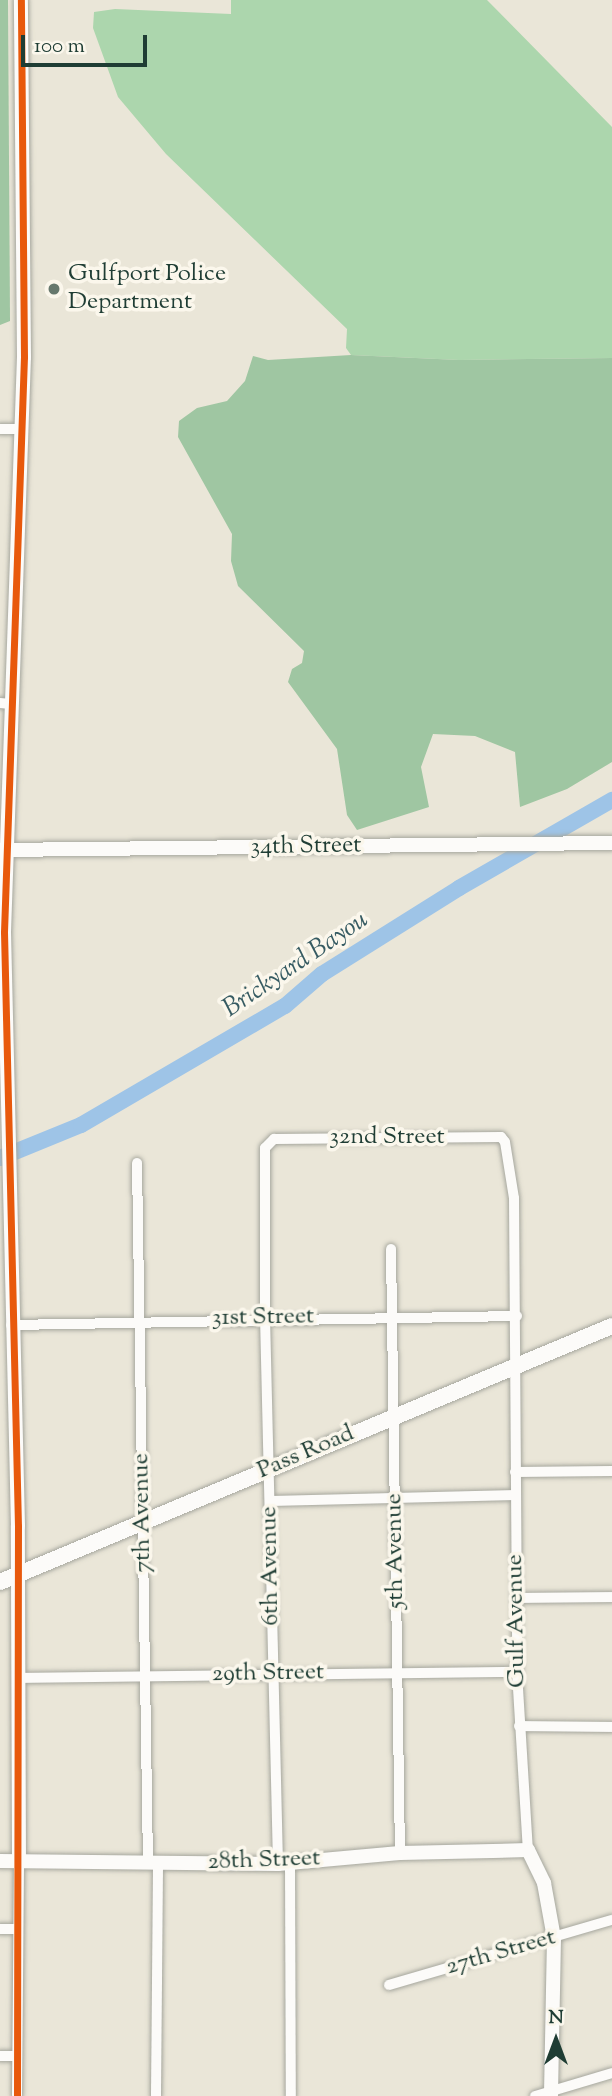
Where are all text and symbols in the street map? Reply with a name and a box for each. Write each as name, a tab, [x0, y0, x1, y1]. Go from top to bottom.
scale bar	[24, 21, 150, 65]
text: 100 m	[34, 32, 85, 62]
place label: Gulfport Police Department	[68, 261, 226, 317]
marker: Gulfport Police Department	[46, 281, 62, 297]
street label: 34th Street	[250, 832, 362, 862]
water label: Brickyard Bayou	[217, 905, 375, 1025]
street label: 32nd Street	[329, 1124, 445, 1152]
street label: 31st Street	[211, 1303, 315, 1333]
street label: Pass Road	[253, 1420, 359, 1486]
street label: 7th Avenue	[128, 1453, 158, 1573]
street label: 5th Avenue	[381, 1493, 411, 1609]
street label: 6th Avenue	[256, 1506, 286, 1626]
street label: Gulf Avenue	[501, 1554, 533, 1688]
street label: 29th Street	[212, 1659, 324, 1689]
street label: 28th Street	[207, 1845, 321, 1877]
street label: 27th Street	[443, 1924, 559, 1982]
north arrow	[521, 2005, 591, 2075]
text: N	[548, 2005, 564, 2032]

